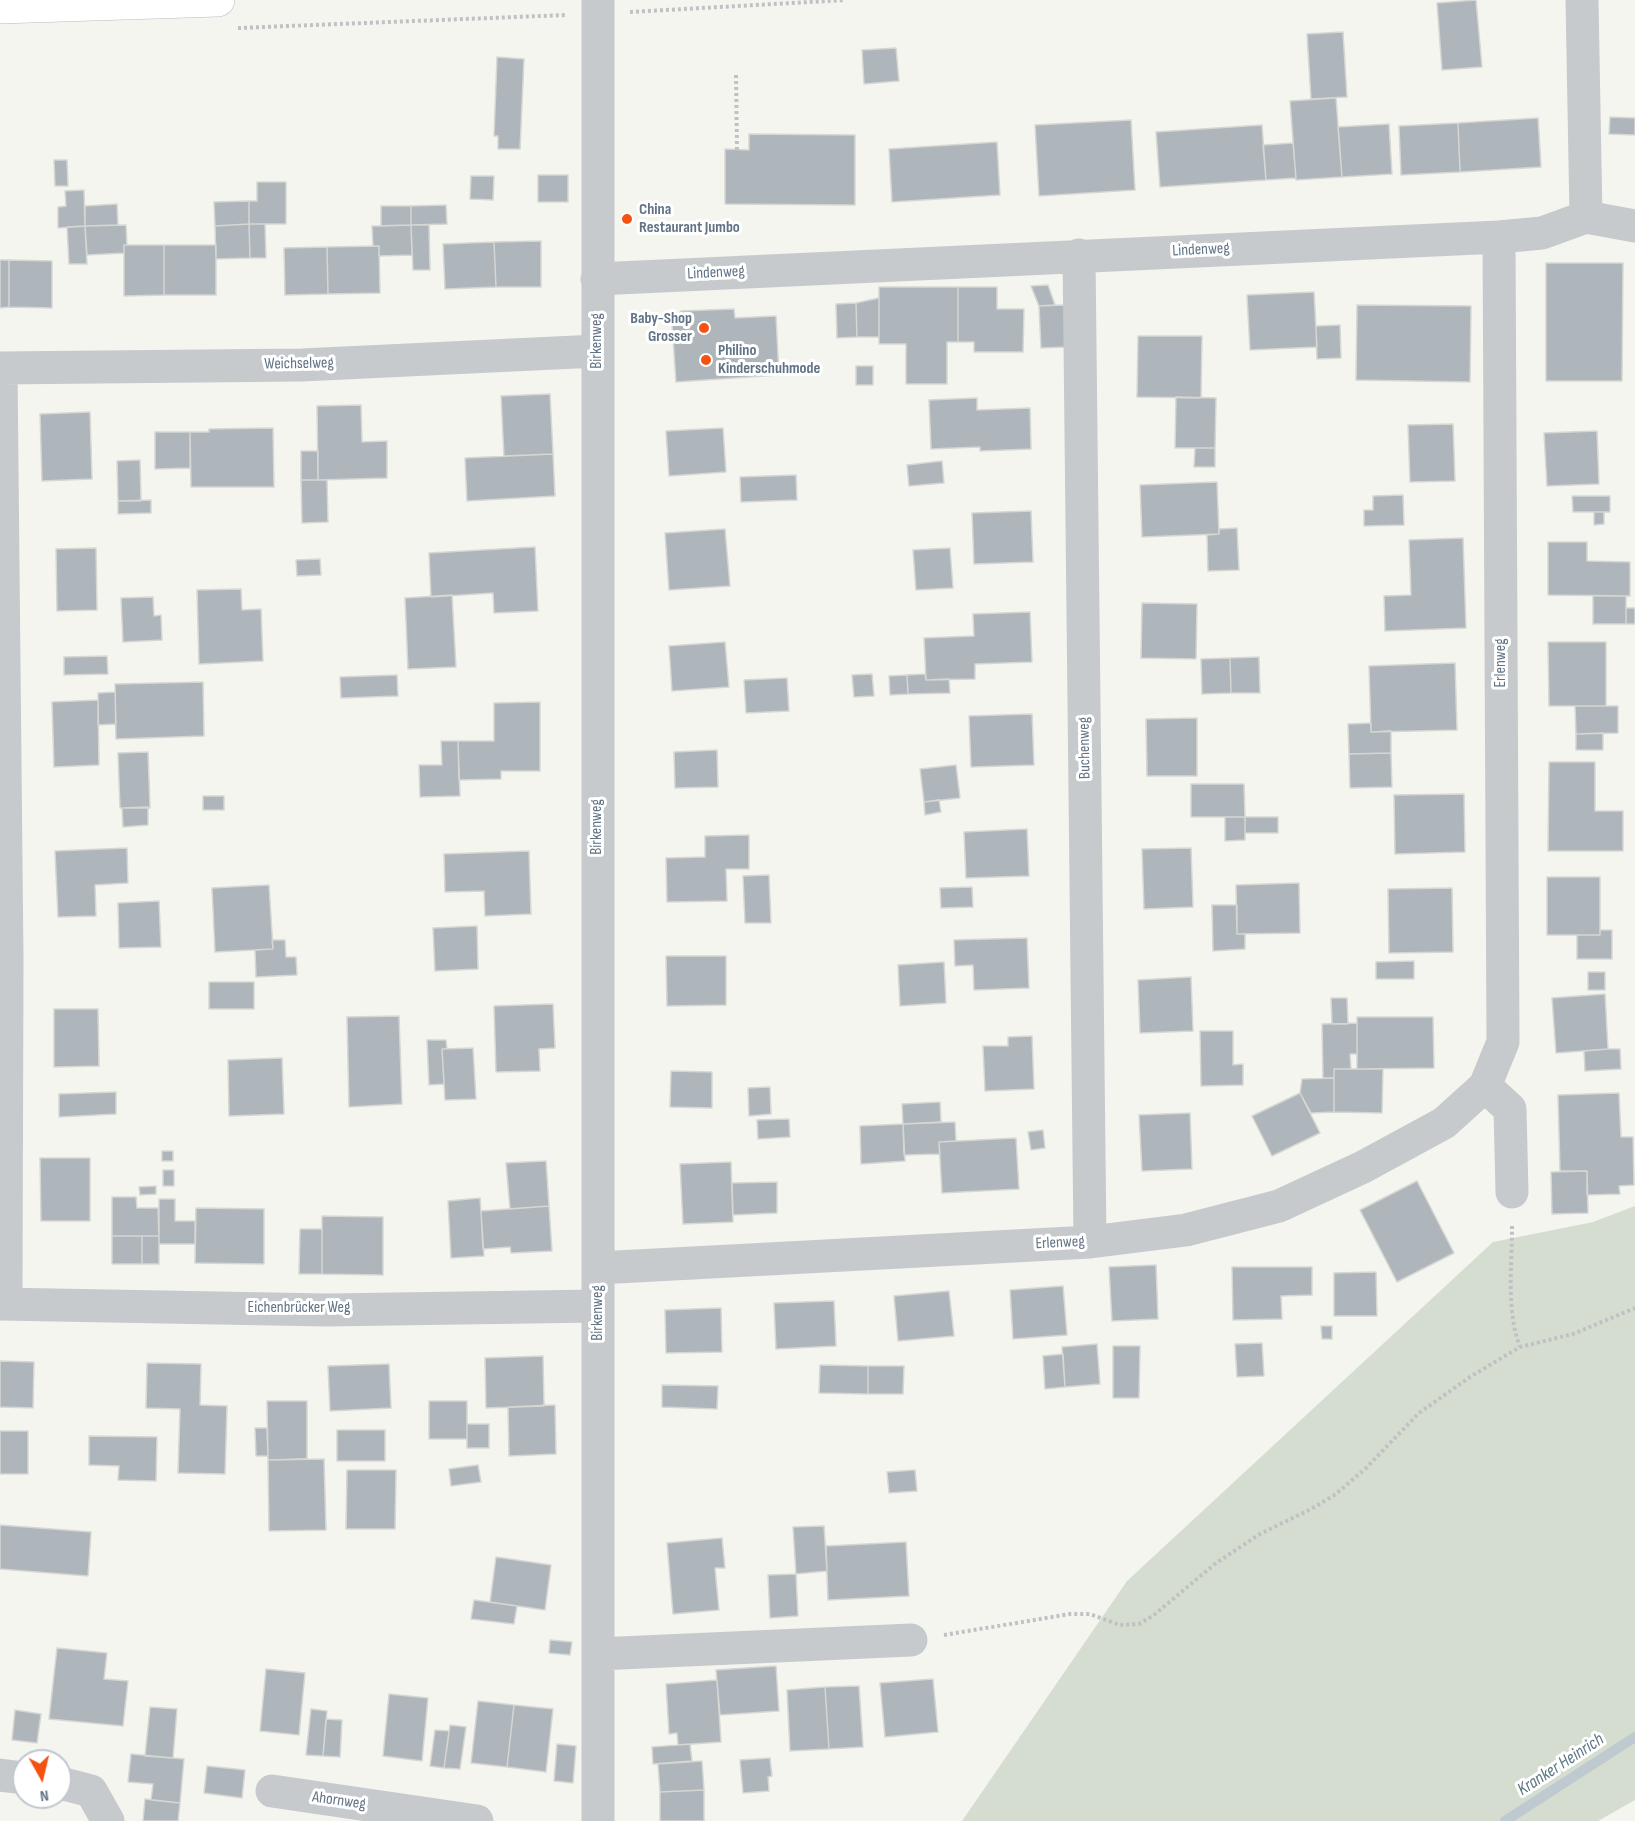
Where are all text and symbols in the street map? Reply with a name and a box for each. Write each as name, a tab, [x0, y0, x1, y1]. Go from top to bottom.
place label: China Restaurant Jumbo	[639, 200, 740, 238]
marker: China Restaurant Jumbo	[620, 212, 634, 226]
street label: Lindenweg	[1172, 239, 1230, 261]
street label: Lindenweg	[687, 262, 745, 284]
place label: Baby-Shop Grosser	[630, 309, 692, 347]
street label: Birkenweg	[587, 313, 607, 369]
marker: Baby-Shop Grosser	[697, 321, 711, 335]
place label: Philino Kinderschuhmode	[718, 341, 820, 379]
marker: Philino Kinderschuhmode	[699, 353, 713, 367]
street label: Weichselweg	[264, 354, 334, 374]
street label: Erlenweg	[1491, 638, 1511, 688]
street label: Buchenweg	[1075, 717, 1095, 779]
street label: Birkenweg	[587, 799, 607, 855]
street label: Erlenweg	[1035, 1232, 1085, 1254]
street label: Birkenweg	[588, 1285, 608, 1341]
street label: Eichenbrücker Weg	[248, 1298, 350, 1318]
water label: Kranker Heinrich	[1514, 1729, 1608, 1801]
north arrow	[12, 1749, 72, 1809]
text: N	[39, 1785, 50, 1805]
street label: Ahornweg	[311, 1788, 367, 1814]

